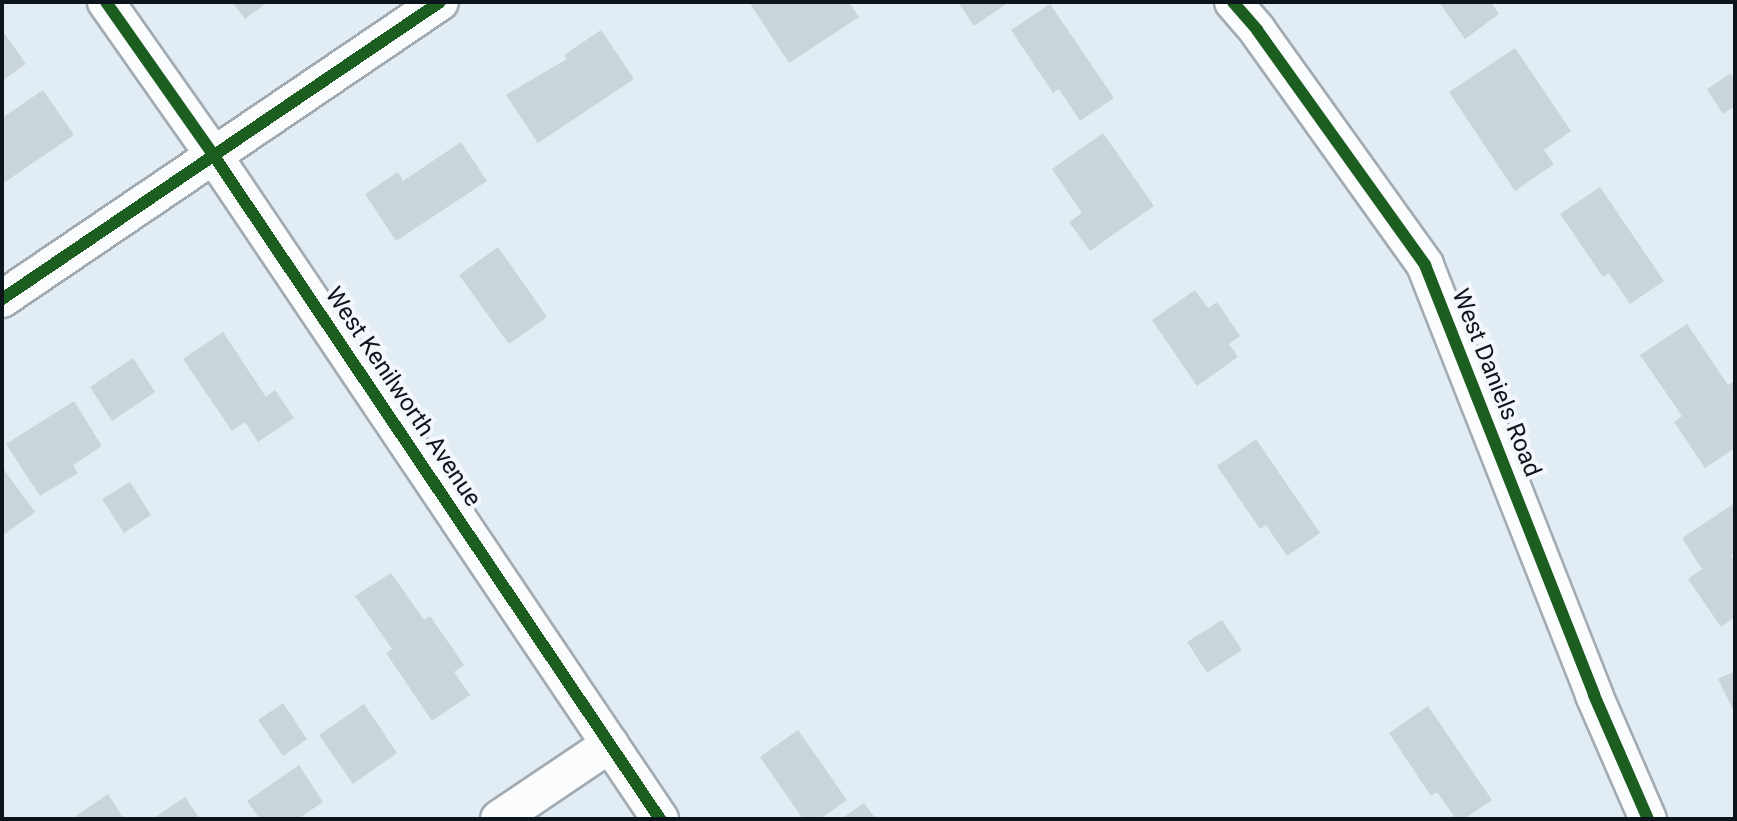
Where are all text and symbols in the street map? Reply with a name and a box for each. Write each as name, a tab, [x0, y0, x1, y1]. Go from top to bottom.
street label: West Kenilworth Avenue	[319, 282, 487, 512]
street label: West Daniels Road	[1445, 285, 1547, 481]

